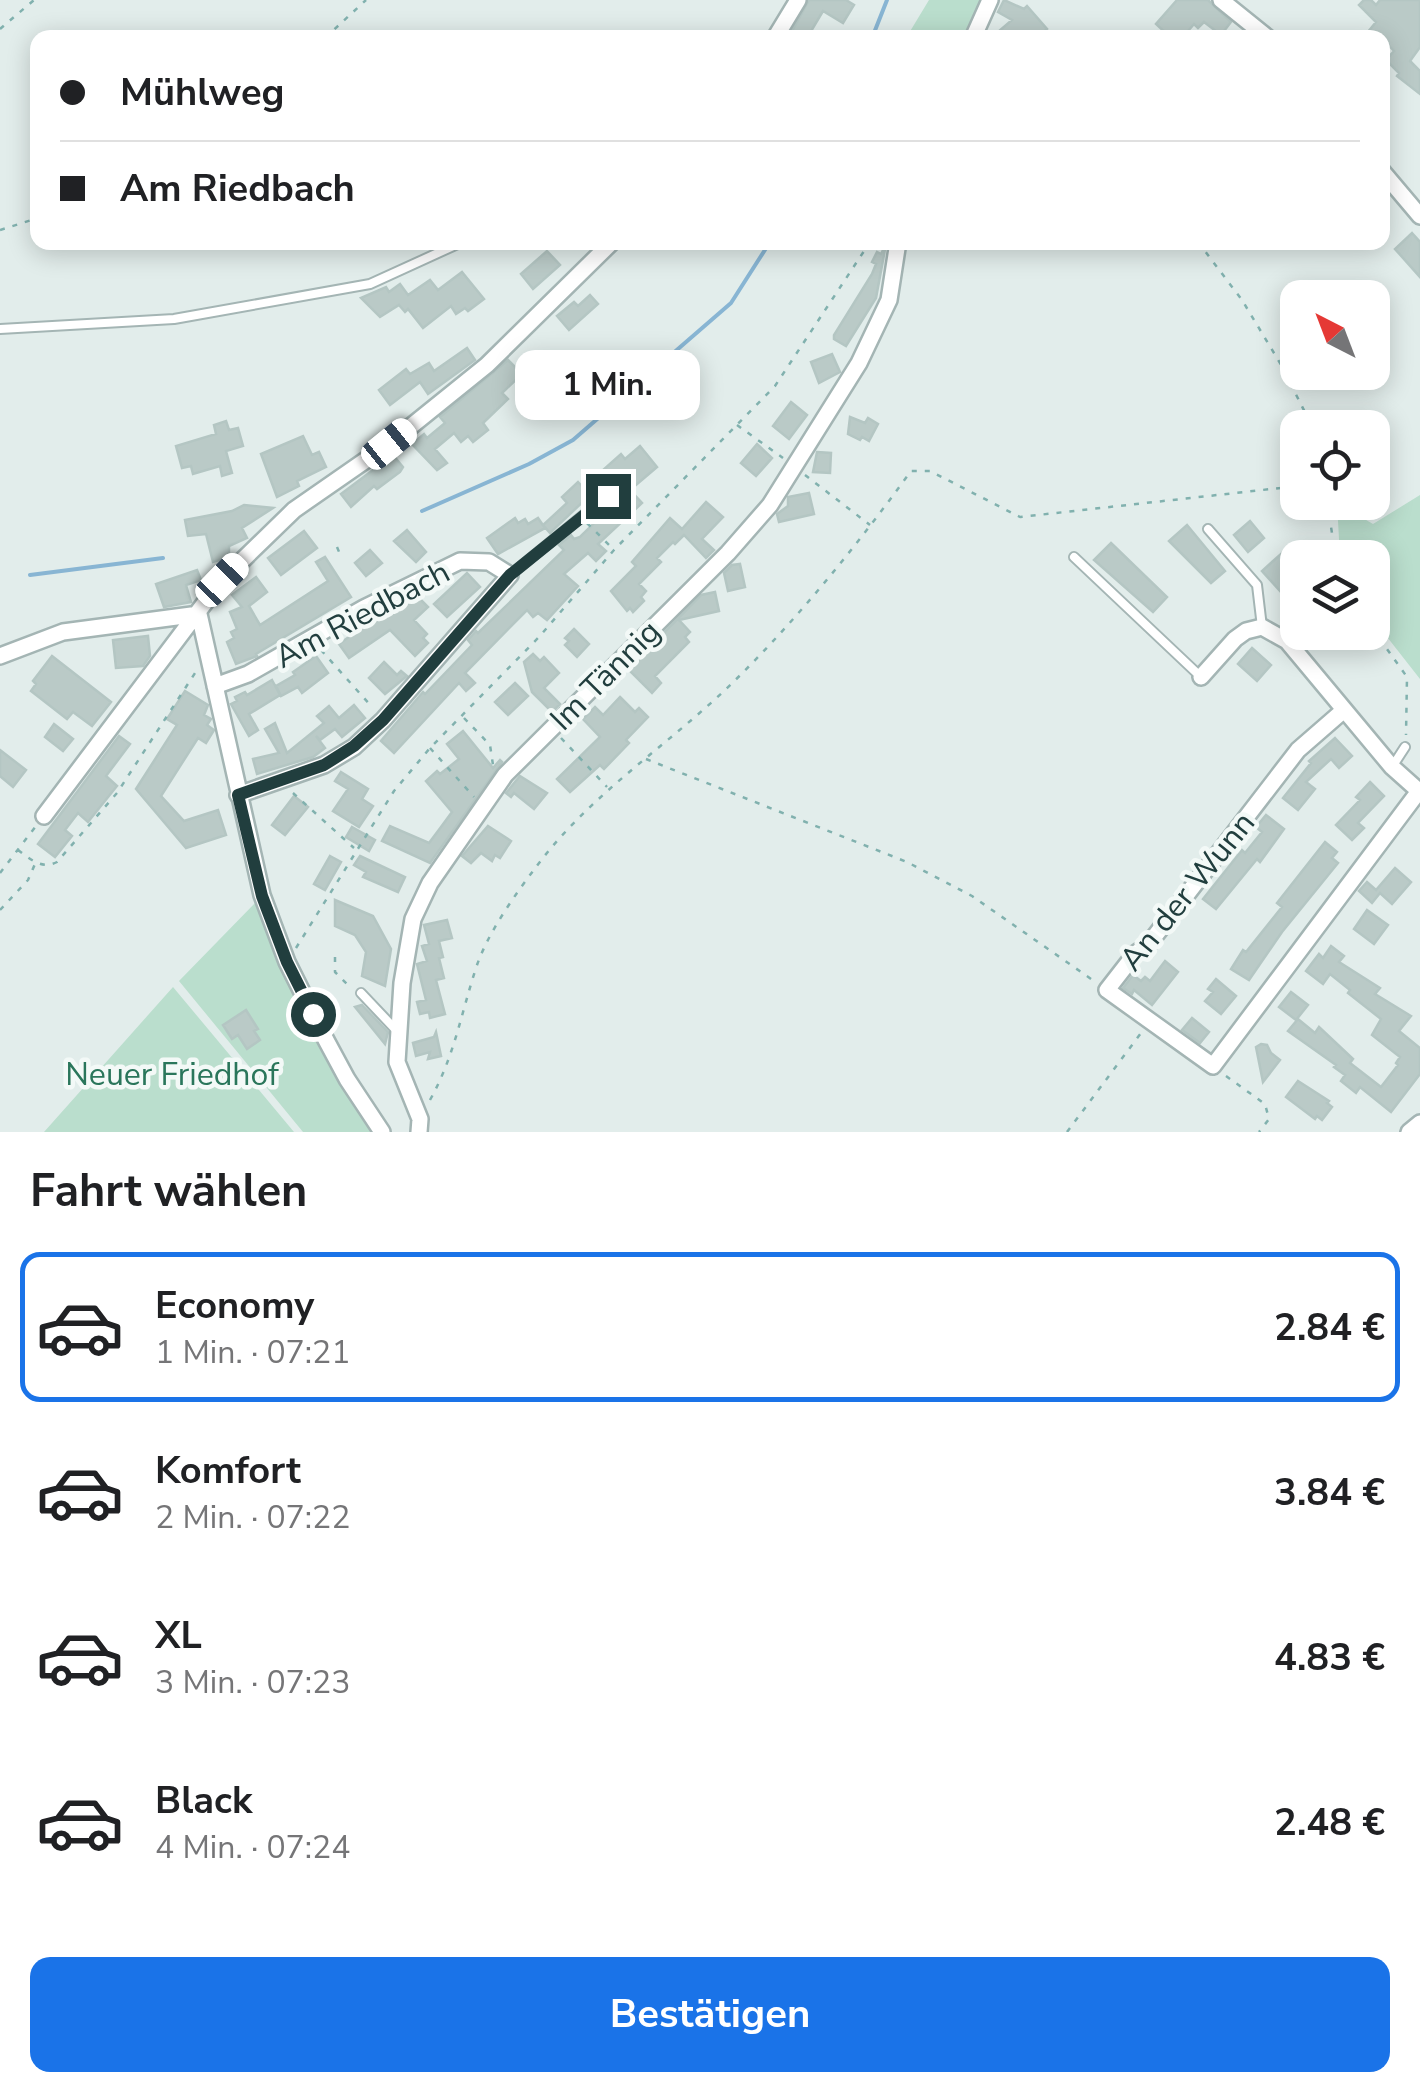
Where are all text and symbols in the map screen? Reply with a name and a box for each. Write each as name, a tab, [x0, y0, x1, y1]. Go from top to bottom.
text: Mühlweg	[120, 67, 284, 118]
text: Am Riedbach	[120, 163, 355, 214]
north arrow	[1280, 280, 1390, 390]
map controls	[1280, 280, 1390, 650]
callout: 1 Min.	[516, 351, 700, 421]
text: 1 Min.	[562, 363, 653, 406]
button: locate	[1280, 410, 1390, 520]
car	[356, 413, 422, 475]
route end	[586, 474, 631, 519]
button: layers	[1280, 540, 1390, 650]
car	[190, 548, 254, 612]
street label: Am Riedbach	[267, 550, 457, 679]
street label: Im Tännig	[541, 611, 670, 740]
street label: An der Wunn	[1110, 803, 1265, 980]
route start	[291, 992, 336, 1037]
park label: Neuer Friedhof	[65, 1053, 280, 1096]
text: Fahrt wählen	[30, 1161, 307, 1222]
text: Economy	[155, 1280, 314, 1331]
icon: car	[35, 1282, 125, 1372]
text: 2.84 €	[1274, 1302, 1385, 1353]
text: 1 Min. · 07:21	[155, 1331, 351, 1374]
text: Komfort	[155, 1445, 301, 1496]
icon: car	[35, 1447, 125, 1537]
text: 3.84 €	[1274, 1467, 1385, 1518]
text: 2 Min. · 07:22	[155, 1496, 351, 1539]
text: XL	[155, 1610, 202, 1661]
icon: car	[35, 1612, 125, 1702]
text: 4.83 €	[1274, 1632, 1385, 1683]
text: 3 Min. · 07:23	[155, 1661, 351, 1704]
text: Black	[155, 1775, 252, 1826]
icon: car	[35, 1777, 125, 1867]
text: 2.48 €	[1274, 1797, 1385, 1848]
text: 4 Min. · 07:24	[155, 1826, 351, 1869]
button: Bestätigen	[30, 1957, 1390, 2072]

